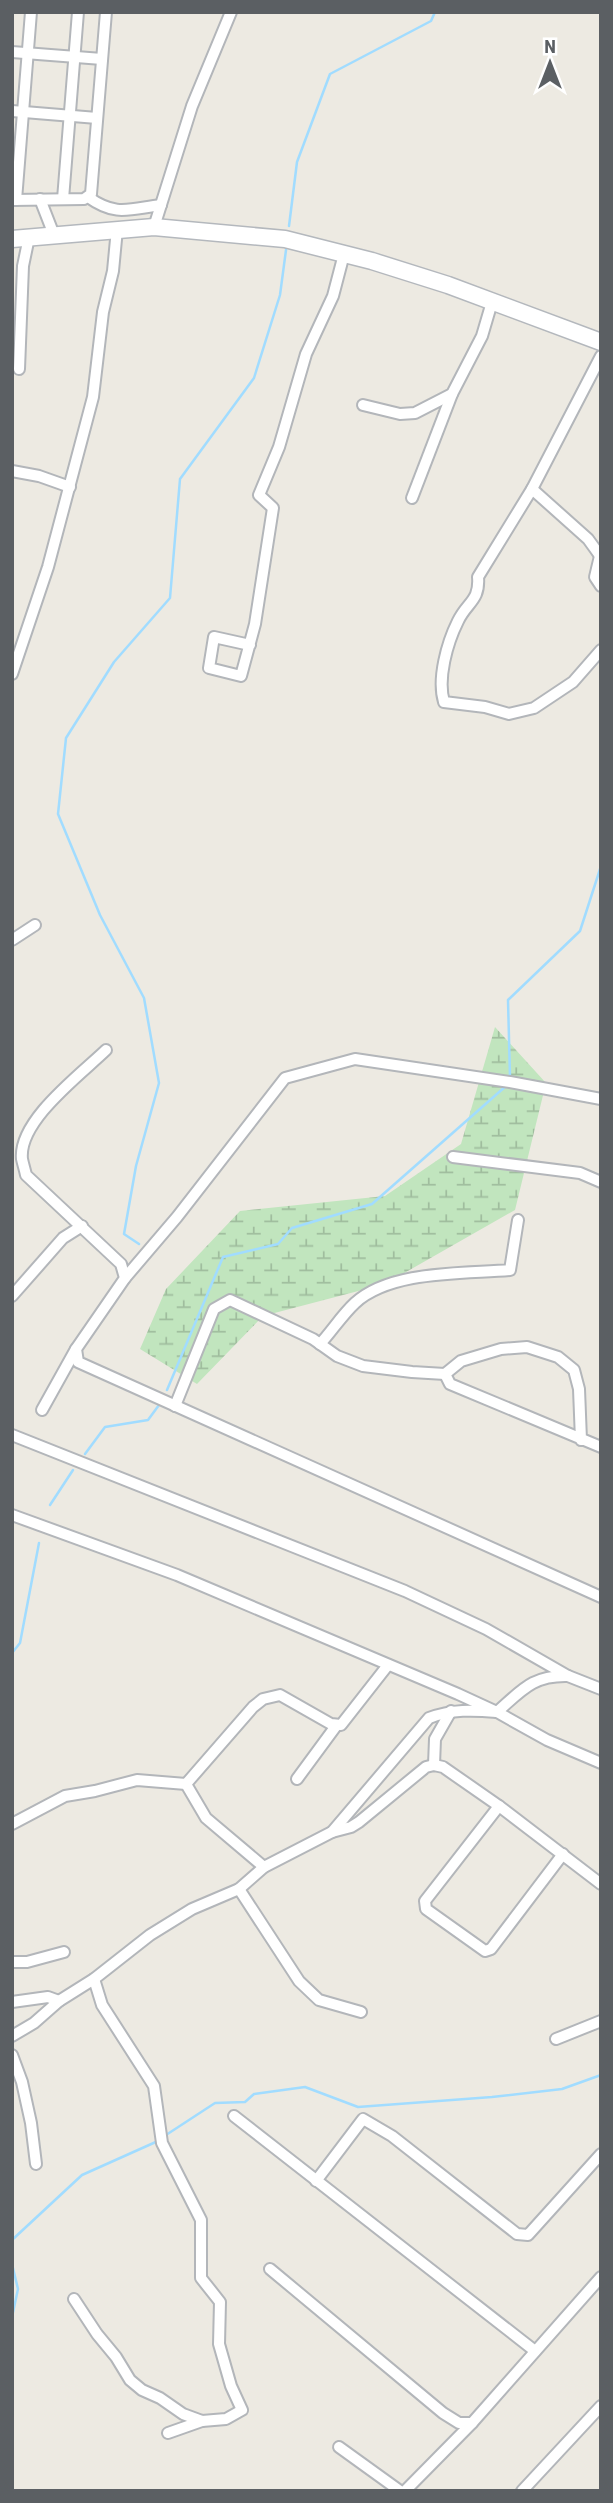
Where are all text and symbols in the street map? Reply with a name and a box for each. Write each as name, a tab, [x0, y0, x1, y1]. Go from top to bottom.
north arrow	[515, 28, 585, 98]
text: N	[544, 35, 556, 58]

